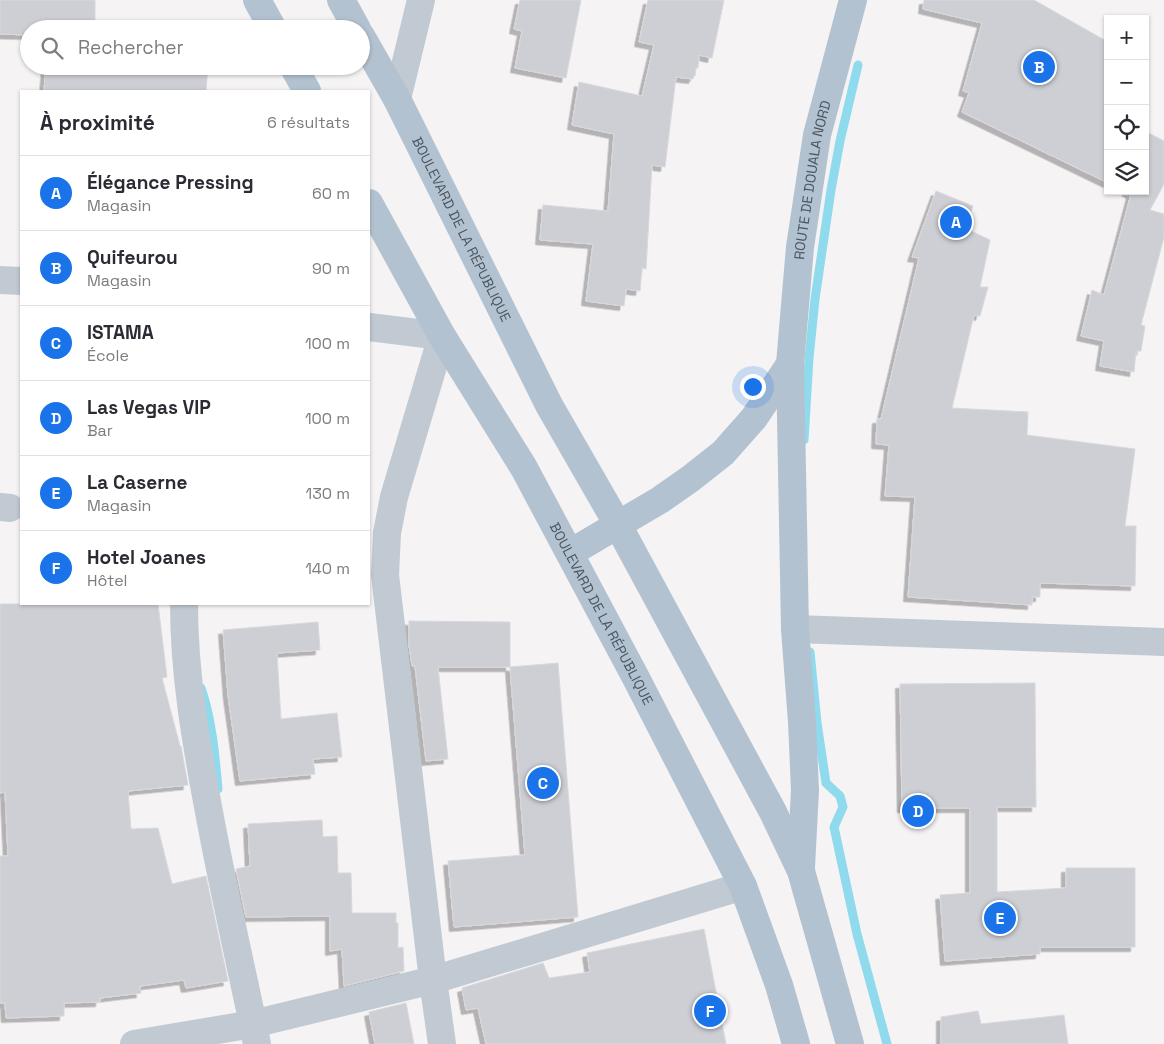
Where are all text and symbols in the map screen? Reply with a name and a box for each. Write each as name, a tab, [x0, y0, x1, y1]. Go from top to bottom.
map controls	[1104, 15, 1149, 195]
button: +	[1104, 15, 1149, 60]
search box	[20, 20, 370, 75]
icon: search	[38, 34, 66, 62]
text: Rechercher	[78, 35, 184, 60]
pin: B	[1023, 48, 1055, 86]
button: −	[1104, 60, 1149, 105]
street label: ROUTE DE DOUALA NORD	[790, 98, 835, 260]
button: locate	[1104, 105, 1149, 150]
text: À proximité	[40, 109, 155, 136]
text: 6 résultats	[267, 112, 350, 133]
street label: BOULEVARD DE LA RÉPUBLIQUE	[408, 134, 515, 325]
button: layers	[1104, 150, 1149, 195]
text: Élégance Pressing	[87, 170, 254, 195]
text: A	[51, 183, 61, 204]
text: 60 m	[312, 183, 350, 204]
text: Magasin	[87, 195, 151, 216]
pin: A	[940, 203, 972, 241]
text: Quifeurou	[87, 245, 178, 270]
text: B	[51, 258, 61, 279]
text: 90 m	[312, 258, 350, 279]
text: Magasin	[87, 270, 151, 291]
text: ISTAMA	[87, 320, 154, 345]
text: C	[51, 333, 61, 354]
text: 100 m	[305, 333, 350, 354]
text: École	[87, 345, 129, 366]
your location	[740, 374, 766, 400]
text: Las Vegas VIP	[87, 395, 211, 420]
text: D	[51, 408, 61, 429]
text: 100 m	[305, 408, 350, 429]
text: Bar	[87, 420, 113, 441]
text: La Caserne	[87, 470, 187, 495]
text: E	[52, 483, 60, 504]
text: 130 m	[306, 483, 350, 504]
text: Magasin	[87, 495, 151, 516]
street label: BOULEVARD DE LA RÉPUBLIQUE	[546, 519, 657, 708]
text: Hotel Joanes	[87, 545, 206, 570]
text: F	[52, 558, 60, 579]
text: 140 m	[305, 558, 350, 579]
text: Hôtel	[87, 570, 128, 591]
pin: C	[527, 764, 559, 802]
pin: D	[902, 792, 934, 830]
pin: E	[984, 899, 1016, 937]
pin: F	[694, 992, 726, 1030]

